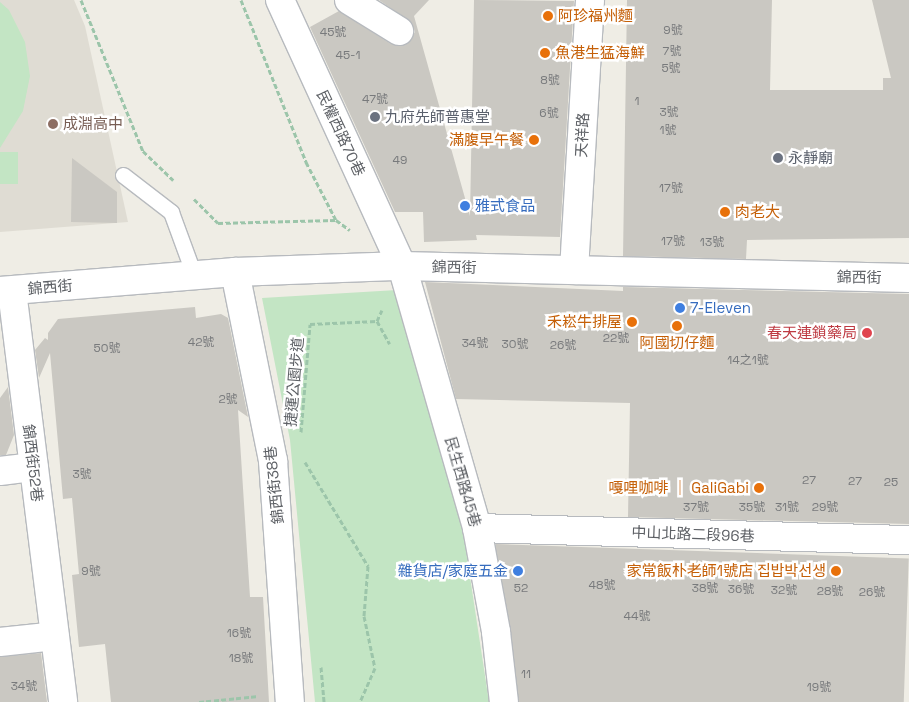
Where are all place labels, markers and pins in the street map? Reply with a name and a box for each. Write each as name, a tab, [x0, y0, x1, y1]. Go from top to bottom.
place label: 阿珍福州麵	[558, 7, 633, 25]
marker: 阿珍福州麵	[542, 10, 554, 22]
place label: 魚港生猛海鮮	[555, 44, 645, 62]
marker: 魚港生猛海鮮	[539, 47, 551, 59]
place label: 九府先師普惠堂	[385, 108, 490, 126]
marker: 九府先師普惠堂	[369, 111, 381, 123]
place label: 成淵高中	[63, 115, 123, 133]
marker: 成淵高中	[47, 118, 59, 130]
place label: 滿腹早午餐	[449, 131, 524, 149]
marker: 滿腹早午餐	[528, 134, 540, 146]
place label: 永靜廟	[788, 149, 833, 167]
marker: 永靜廟	[772, 152, 784, 164]
place label: 雅式食品	[475, 197, 535, 215]
marker: 雅式食品	[459, 200, 471, 212]
place label: 肉老大	[735, 203, 780, 221]
marker: 肉老大	[719, 206, 731, 218]
place label: 7-Eleven	[690, 299, 751, 317]
marker: 7-Eleven	[674, 302, 686, 314]
place label: 禾崧牛排屋	[547, 313, 622, 331]
marker: 禾崧牛排屋	[626, 316, 638, 328]
marker: 阿國切仔麵	[671, 320, 683, 332]
place label: 春天連鎖藥局	[767, 324, 857, 342]
marker: 春天連鎖藥局	[861, 327, 873, 339]
place label: 阿國切仔麵	[640, 334, 714, 352]
place label: 嘎哩咖啡 ｜ GaliGabi	[609, 479, 749, 497]
marker: 嘎哩咖啡 ｜ GaliGabi	[753, 482, 765, 494]
place label: 雜貨店/家庭五金	[397, 562, 508, 580]
place label: 家常飯朴老師1號店 집밥박선생	[627, 562, 826, 580]
marker: 雜貨店/家庭五金	[512, 565, 524, 577]
marker: 家常飯朴老師1號店 집밥박선생	[830, 565, 842, 577]

